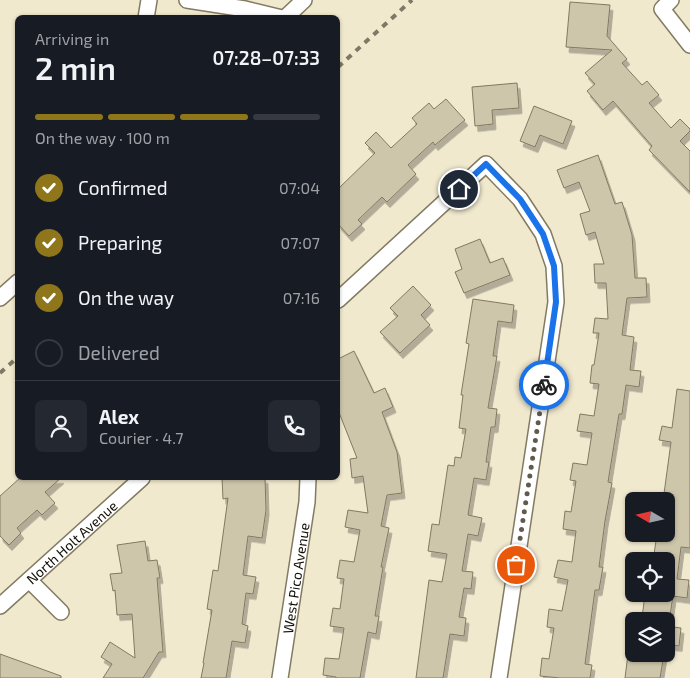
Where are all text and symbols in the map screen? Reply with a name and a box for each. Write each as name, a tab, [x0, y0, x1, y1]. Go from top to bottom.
text: Arriving in	[35, 29, 109, 48]
text: 07:28–07:33	[212, 46, 320, 69]
text: 2 min	[35, 48, 116, 86]
text: On the way · 100 m	[35, 128, 170, 147]
pin	[438, 168, 480, 210]
icon: check	[35, 174, 63, 202]
icon: home	[445, 175, 473, 203]
text: Confirmed	[78, 176, 168, 199]
text: 07:04	[279, 178, 320, 197]
icon: check	[35, 229, 63, 257]
text: Preparing	[78, 231, 162, 254]
text: 07:07	[281, 233, 320, 252]
icon: check	[35, 284, 63, 312]
text: On the way	[78, 286, 174, 309]
text: 07:16	[283, 288, 320, 307]
text: Delivered	[78, 341, 160, 364]
courier	[519, 360, 569, 410]
icon: bike	[530, 371, 558, 399]
button: person	[35, 400, 87, 452]
button: phone	[268, 400, 320, 452]
text: Alex	[99, 405, 139, 428]
text: Courier · 4.7	[99, 428, 183, 447]
north arrow	[625, 492, 675, 542]
map controls	[625, 492, 675, 662]
street label: North Holt Avenue	[22, 496, 120, 587]
street label: West Pico Avenue	[278, 521, 312, 635]
pin	[495, 544, 537, 586]
icon: bag	[502, 551, 530, 579]
button: locate	[625, 552, 675, 602]
button: layers	[625, 612, 675, 662]

